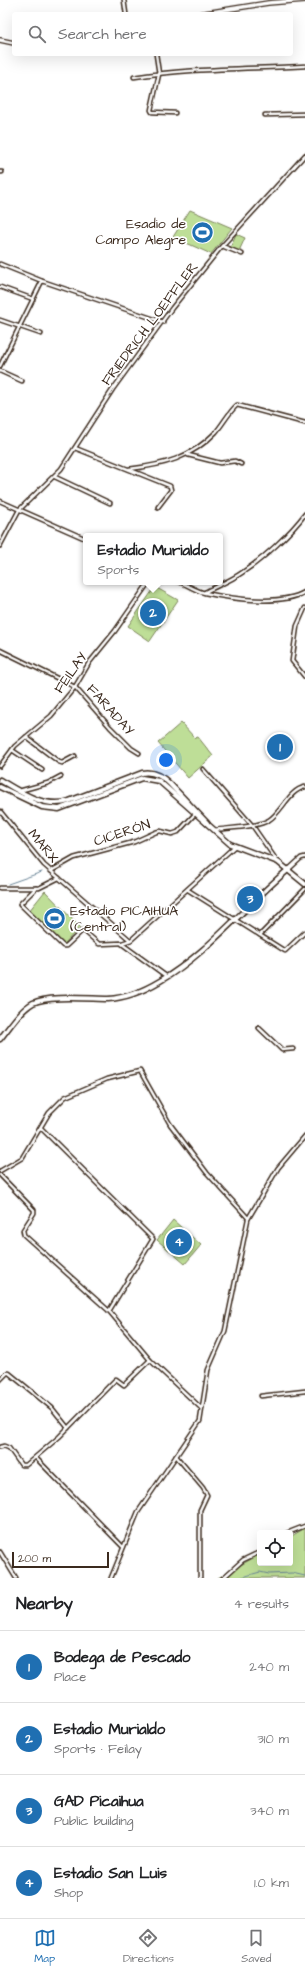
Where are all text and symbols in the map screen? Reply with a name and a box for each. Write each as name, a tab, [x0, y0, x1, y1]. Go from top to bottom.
search box	[12, 12, 293, 56]
icon: search	[26, 23, 48, 45]
text: Search here	[58, 24, 147, 45]
place label: Esadio de Campo Alegre	[96, 214, 186, 250]
sports icon: Esadio de Campo Alegre	[189, 219, 215, 245]
street label: FRIEDRICH LOEFFLER	[97, 258, 203, 390]
popup	[83, 533, 223, 585]
text: Estadio Murialdo	[97, 540, 209, 561]
text: Sports	[97, 561, 139, 579]
pin: 2	[140, 598, 166, 628]
street label: FEILAY	[50, 648, 93, 698]
street label: FARADAY	[81, 680, 139, 741]
pin: 1	[267, 732, 293, 762]
your location	[156, 750, 176, 770]
street label: CICERÓN	[91, 814, 153, 852]
street label: MARX	[23, 825, 64, 868]
pin: 3	[237, 884, 263, 914]
place label: Estadio PICAIHUA (Central)	[70, 901, 178, 937]
sports icon: Estadio PICAIHUA (Central)	[42, 906, 68, 932]
pin: 4	[166, 1227, 192, 1257]
map controls	[257, 1530, 293, 1566]
button: locate	[257, 1530, 293, 1566]
scale bar	[12, 1550, 109, 1569]
text: 200 m	[18, 1551, 51, 1566]
text: Nearby	[16, 1592, 73, 1616]
text: 4 results	[234, 1595, 289, 1613]
text: Bodega de Pescado	[54, 1647, 191, 1668]
text: 1	[28, 1658, 30, 1676]
text: 240 m	[249, 1658, 289, 1676]
text: Place	[54, 1668, 86, 1686]
text: Estadio Murialdo	[54, 1719, 165, 1740]
text: 2	[25, 1730, 33, 1748]
text: 310 m	[257, 1730, 289, 1748]
text: Sports · Feilay	[54, 1740, 142, 1758]
text: GAD Picaihua	[54, 1791, 144, 1812]
text: 3	[26, 1802, 32, 1820]
text: 340 m	[250, 1802, 289, 1820]
text: Public building	[54, 1812, 133, 1830]
text: Estadio San Luis	[54, 1863, 167, 1884]
text: 4	[25, 1874, 33, 1892]
text: 1.0 km	[254, 1874, 289, 1892]
text: Shop	[54, 1884, 83, 1902]
tab: Map	[34, 1927, 56, 1966]
tab: Directions	[123, 1927, 174, 1966]
tab: Saved	[241, 1927, 271, 1966]

